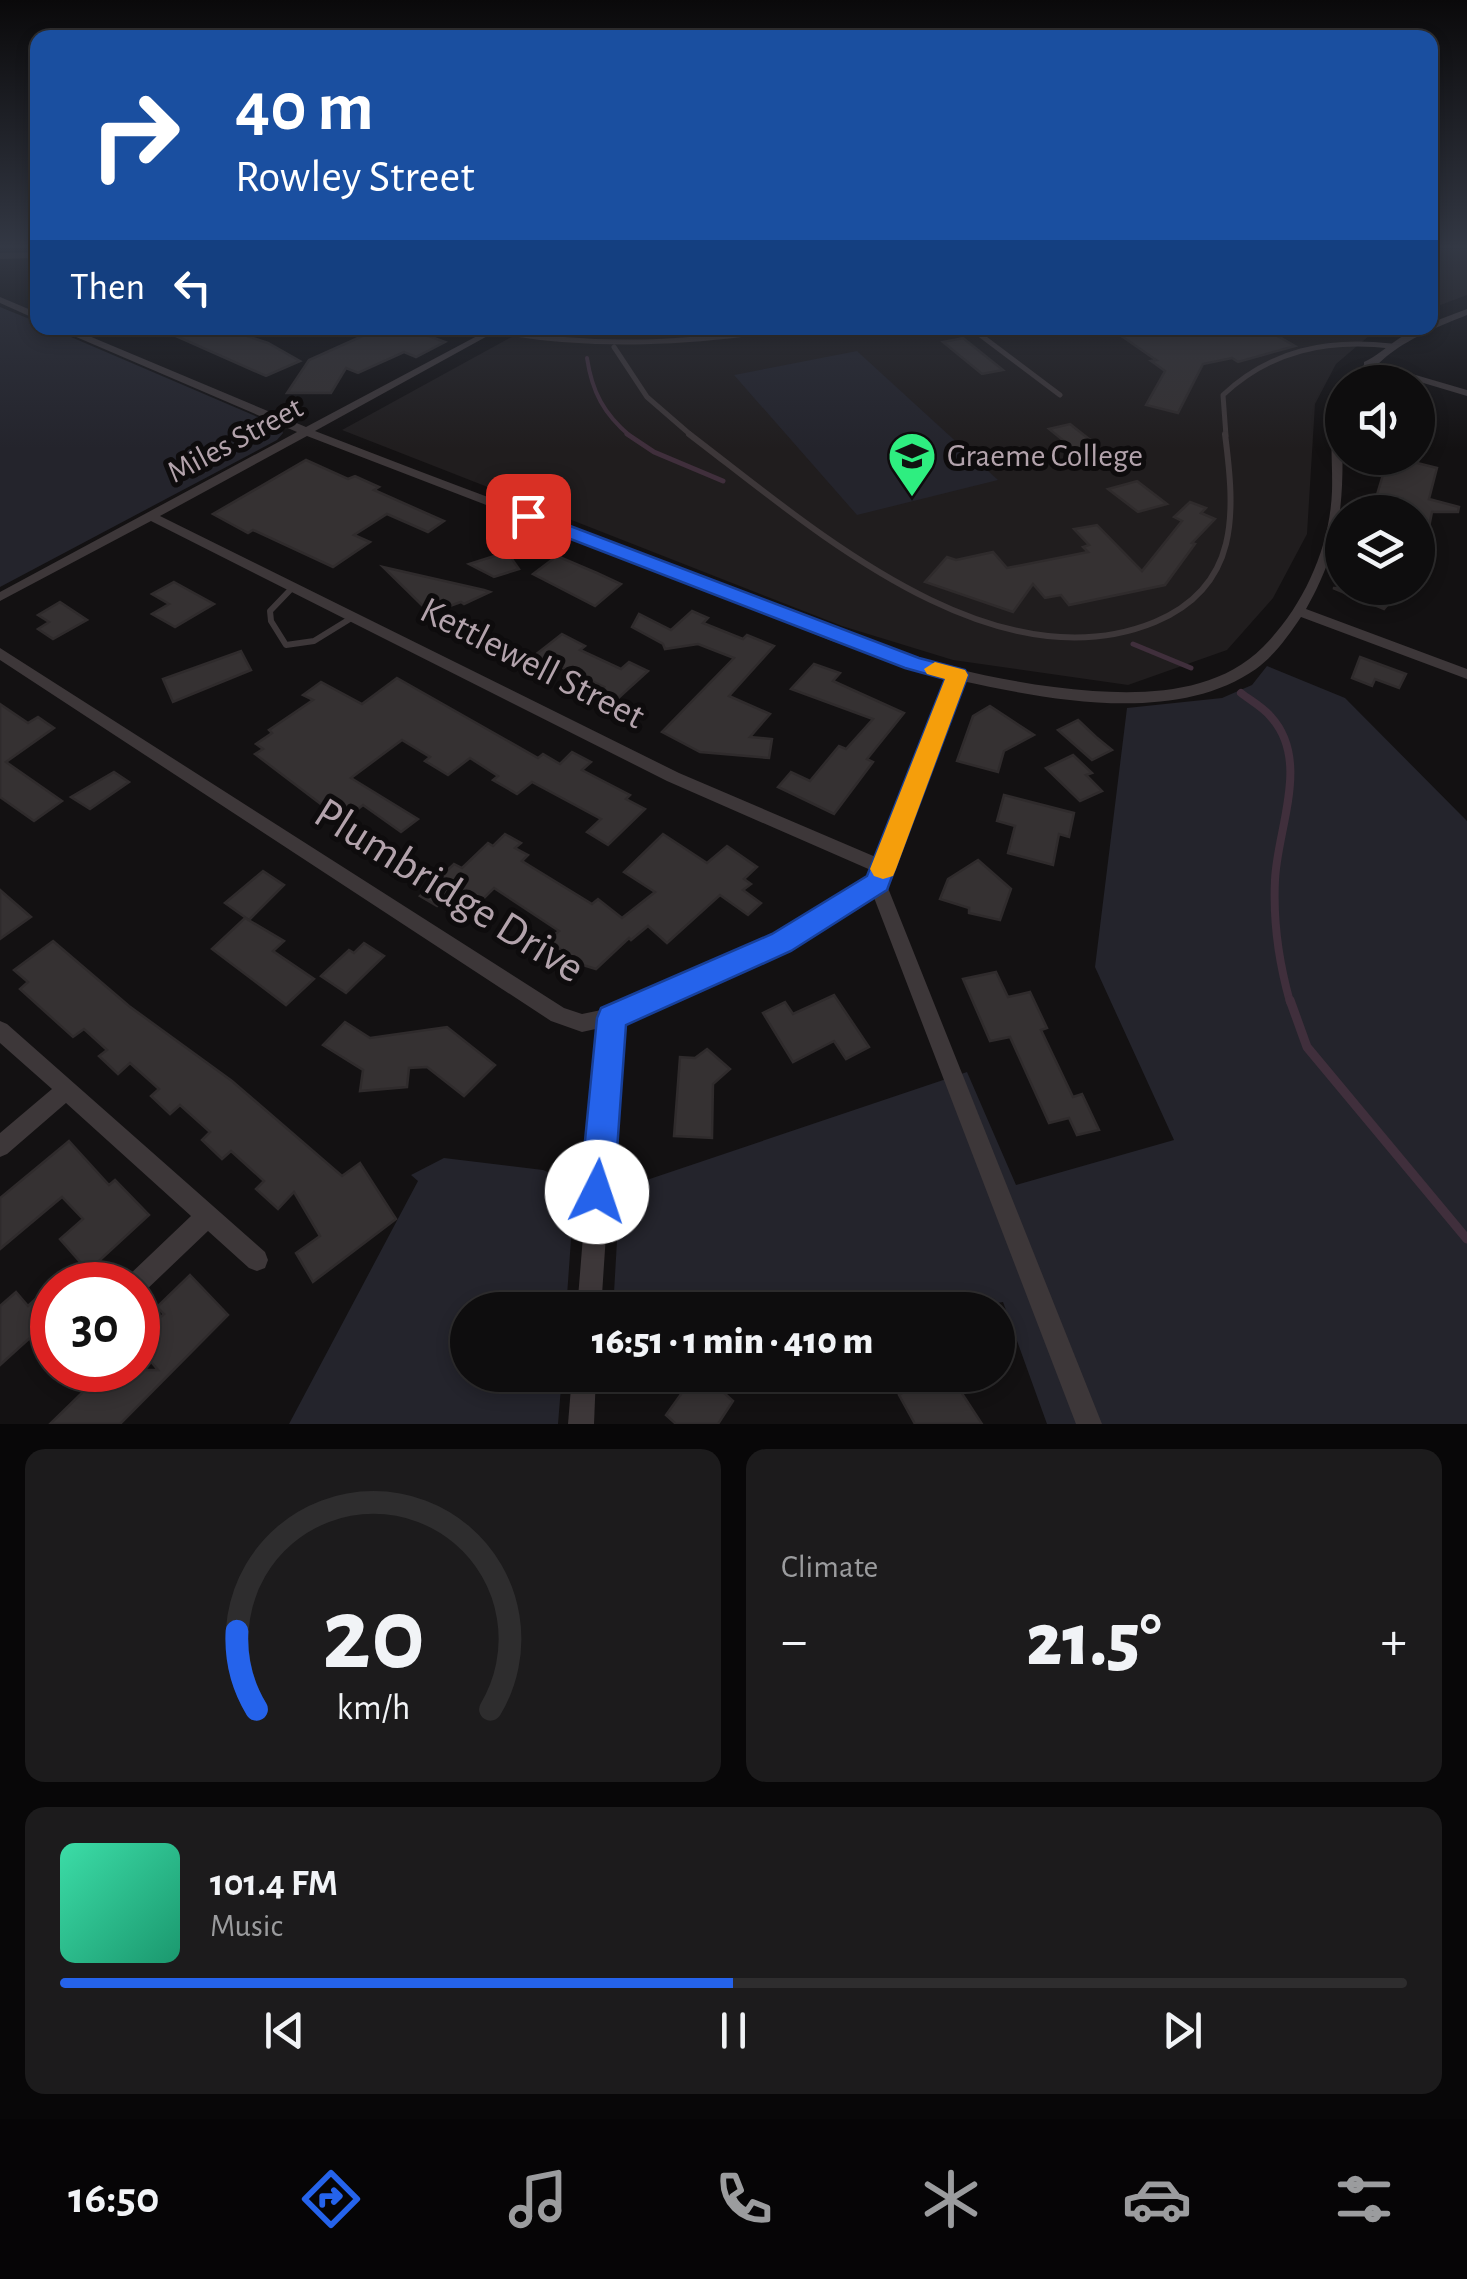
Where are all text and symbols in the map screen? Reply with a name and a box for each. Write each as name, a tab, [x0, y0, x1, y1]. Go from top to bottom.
icon: right	[70, 70, 200, 200]
text: 40 m	[235, 73, 374, 143]
text: Rowley Street	[235, 155, 475, 200]
icon: left	[165, 260, 220, 315]
text: Then	[70, 269, 145, 307]
map controls	[1325, 365, 1435, 605]
button: sound	[1325, 365, 1435, 475]
street label: Miles Street	[162, 391, 308, 489]
school or university icon: Graeme College	[886, 430, 938, 498]
place label: Graeme College	[947, 440, 1143, 472]
pin	[486, 474, 571, 559]
icon: arrive	[501, 489, 556, 544]
button: layers	[1325, 495, 1435, 605]
street label: Kettlewell Street	[414, 591, 650, 737]
street label: Plumbridge Drive	[306, 790, 592, 992]
position arrow	[545, 1140, 649, 1244]
speed limit sign: 30	[30, 1262, 160, 1392]
text: 16:51 · 1 min · 410 m	[592, 1323, 873, 1361]
text: Climate	[781, 1551, 878, 1583]
text: 20	[321, 1584, 425, 1688]
text: 21.5°	[1026, 1604, 1162, 1679]
text: −	[781, 1614, 807, 1669]
text: +	[1381, 1614, 1407, 1669]
text: km/h	[336, 1690, 410, 1726]
text: 101.4 FM	[210, 1865, 338, 1903]
text: Music	[210, 1910, 283, 1942]
icon: previous	[257, 2003, 312, 2058]
icon: pause	[706, 2003, 761, 2058]
icon: next	[1155, 2003, 1210, 2058]
icon: directions	[296, 2164, 366, 2234]
icon: music	[503, 2164, 573, 2234]
icon: phone	[709, 2164, 779, 2234]
icon: climate	[916, 2164, 986, 2234]
icon: car	[1122, 2164, 1192, 2234]
icon: filters	[1329, 2164, 1399, 2234]
text: 16:50	[68, 2176, 159, 2221]

